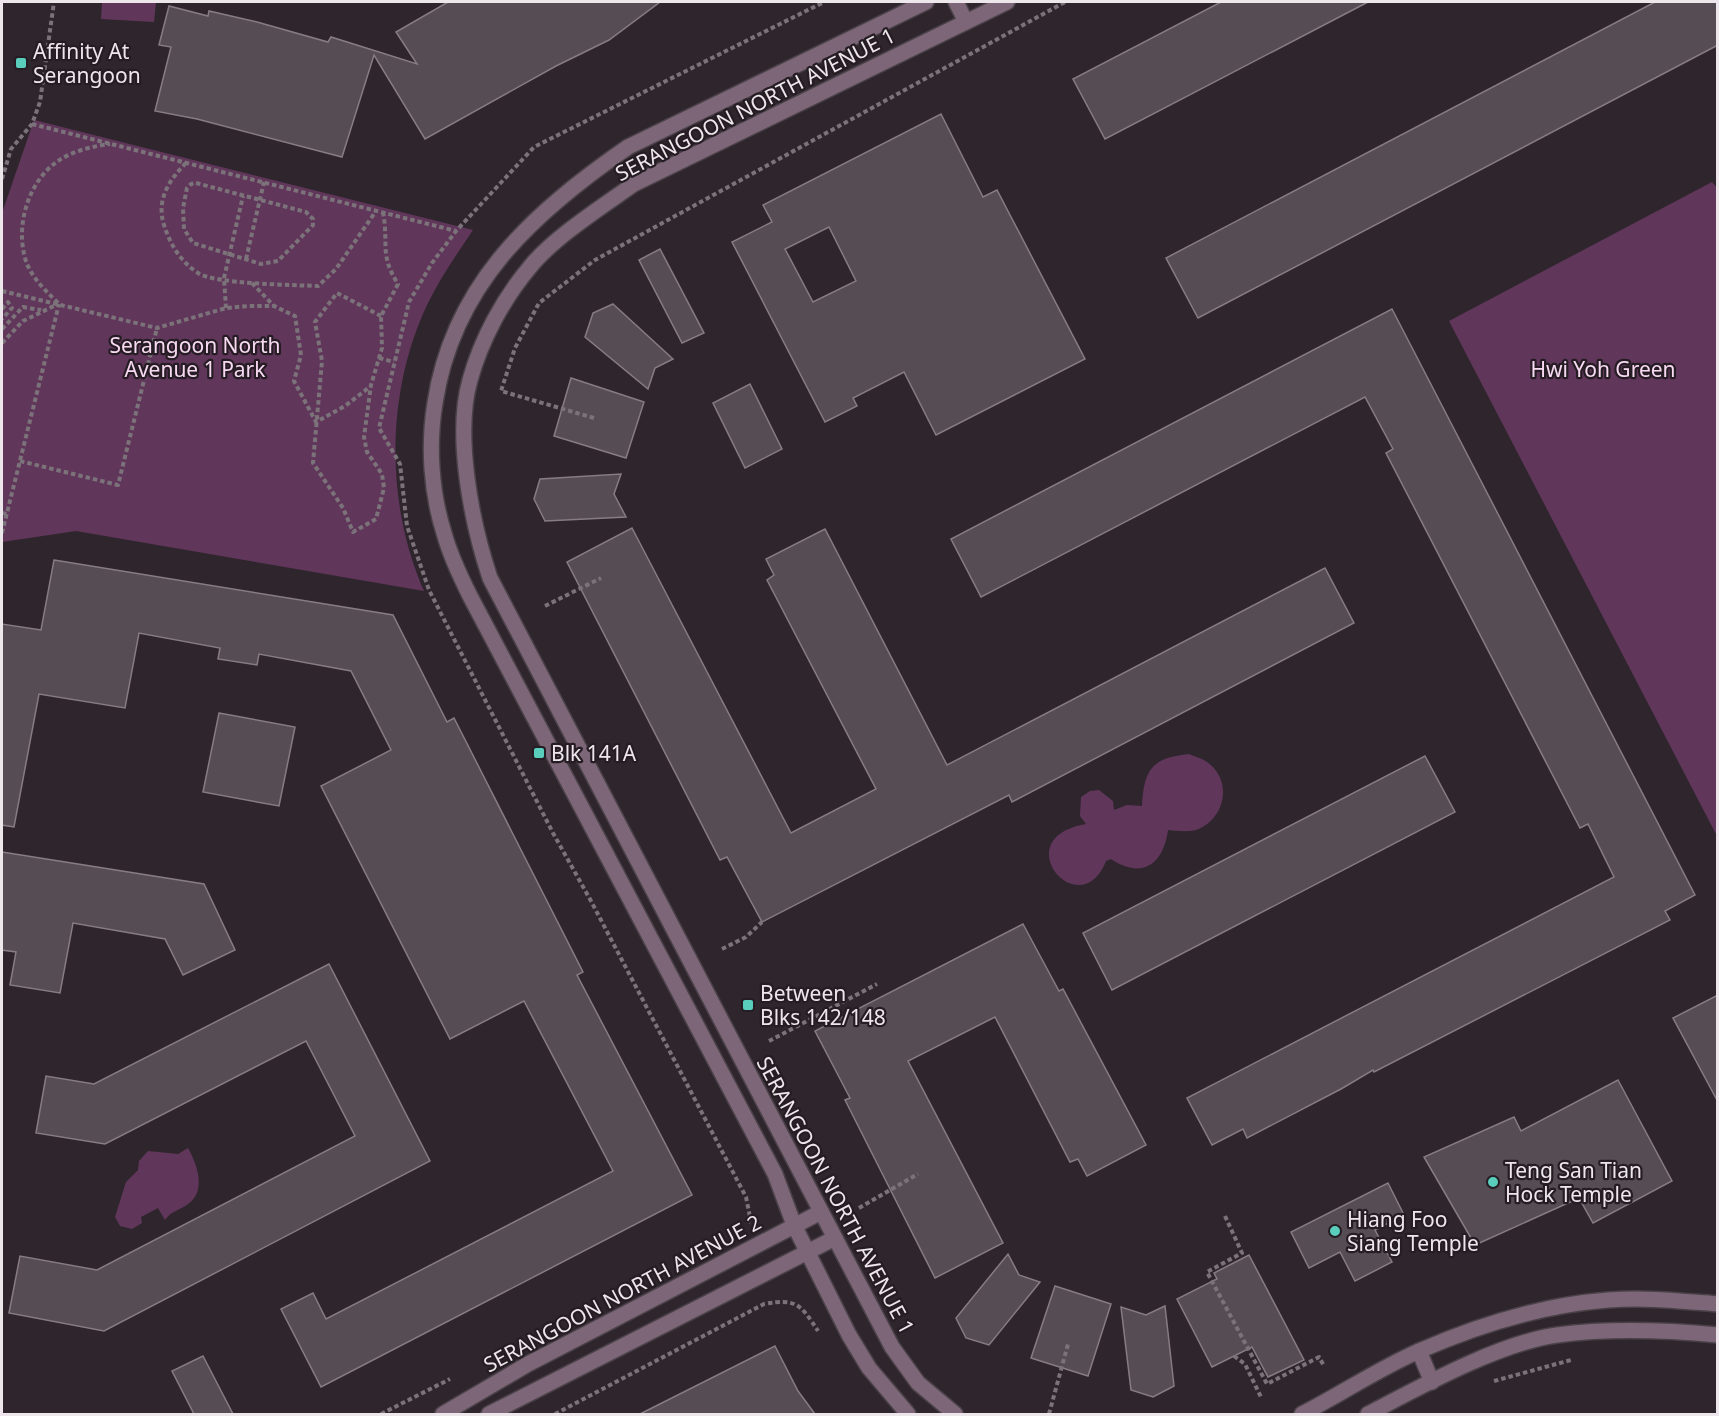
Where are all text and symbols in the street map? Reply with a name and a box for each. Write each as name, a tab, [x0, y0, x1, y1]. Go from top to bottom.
street label: SERANGOON NORTH AVENUE 1	[610, 21, 900, 187]
place label: Affinity At Serangoon	[33, 37, 141, 89]
marker: Affinity At Serangoon	[14, 56, 28, 70]
park label: Serangoon North Avenue 1 Park	[109, 331, 281, 383]
park label: Hwi Yoh Green	[1530, 355, 1676, 383]
place label: Blk 141A	[551, 739, 637, 767]
marker: Blk 141A	[532, 746, 546, 760]
place label: Between Blks 142/148	[760, 979, 886, 1031]
marker: Between Blks 142/148	[741, 998, 755, 1012]
street label: SERANGOON NORTH AVENUE 1	[751, 1051, 921, 1339]
place label: Teng San Tian Hock Temple	[1505, 1156, 1642, 1208]
marker: Teng San Tian Hock Temple	[1486, 1175, 1500, 1189]
place label: Hiang Foo Siang Temple	[1347, 1205, 1479, 1257]
street label: SERANGOON NORTH AVENUE 2	[478, 1208, 766, 1378]
marker: Hiang Foo Siang Temple	[1328, 1224, 1342, 1238]

